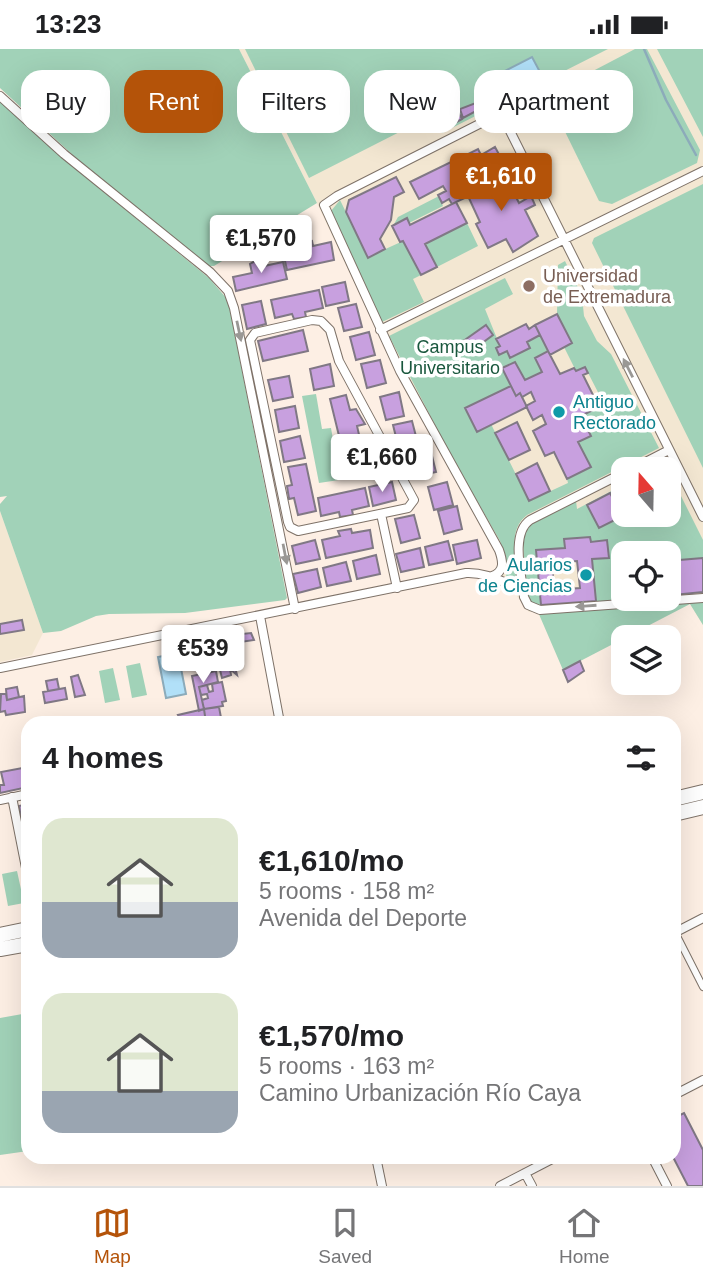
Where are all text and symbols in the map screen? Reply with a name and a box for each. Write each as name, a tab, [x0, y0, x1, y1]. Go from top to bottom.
text: 13:23	[35, 9, 102, 39]
chip: Buy	[21, 70, 110, 133]
chip: Rent	[124, 70, 223, 133]
chip: Filters	[237, 70, 350, 133]
chip: New	[364, 70, 460, 133]
chip: Apartment	[474, 70, 633, 133]
pin: €1,610	[444, 153, 558, 213]
text: €1,610	[466, 163, 536, 189]
pin: €1,570	[204, 215, 318, 275]
text: €1,570	[226, 225, 296, 251]
place label: Universidad de Extremadura	[543, 266, 672, 307]
marker: Universidad de Extremadura	[521, 278, 537, 294]
one-way arrow	[234, 320, 245, 342]
park label: Campus Universitario	[400, 337, 500, 378]
one-way arrow	[623, 358, 634, 378]
place label: Antiguo Rectorado	[573, 392, 656, 433]
marker: Antiguo Rectorado	[551, 404, 567, 420]
pin: €1,660	[325, 435, 439, 494]
text: €1,660	[347, 444, 417, 470]
north arrow	[611, 457, 681, 527]
map controls	[611, 457, 681, 695]
button: locate	[611, 541, 681, 611]
one-way arrow	[279, 543, 290, 565]
place label: Aularios de Ciencias	[478, 555, 572, 596]
marker: Aularios de Ciencias	[578, 567, 594, 583]
one-way arrow	[575, 601, 597, 612]
pin: €539	[162, 625, 244, 685]
button: layers	[611, 625, 681, 695]
text: €539	[177, 635, 229, 661]
icon: filters	[622, 739, 660, 777]
text: 4 homes	[42, 741, 164, 774]
text: €1,610/mo	[259, 844, 404, 877]
icon: home	[98, 846, 182, 930]
text: 5 rooms · 158 m²	[259, 878, 434, 904]
text: Avenida del Deporte	[259, 905, 467, 931]
text: €1,570/mo	[259, 1019, 404, 1052]
icon: home	[98, 1021, 182, 1105]
text: 5 rooms · 163 m²	[259, 1053, 434, 1079]
text: Camino Urbanización Río Caya	[259, 1080, 581, 1106]
tab: Map	[93, 1204, 131, 1268]
tab: Saved	[318, 1204, 372, 1268]
tab: Home	[559, 1204, 610, 1268]

